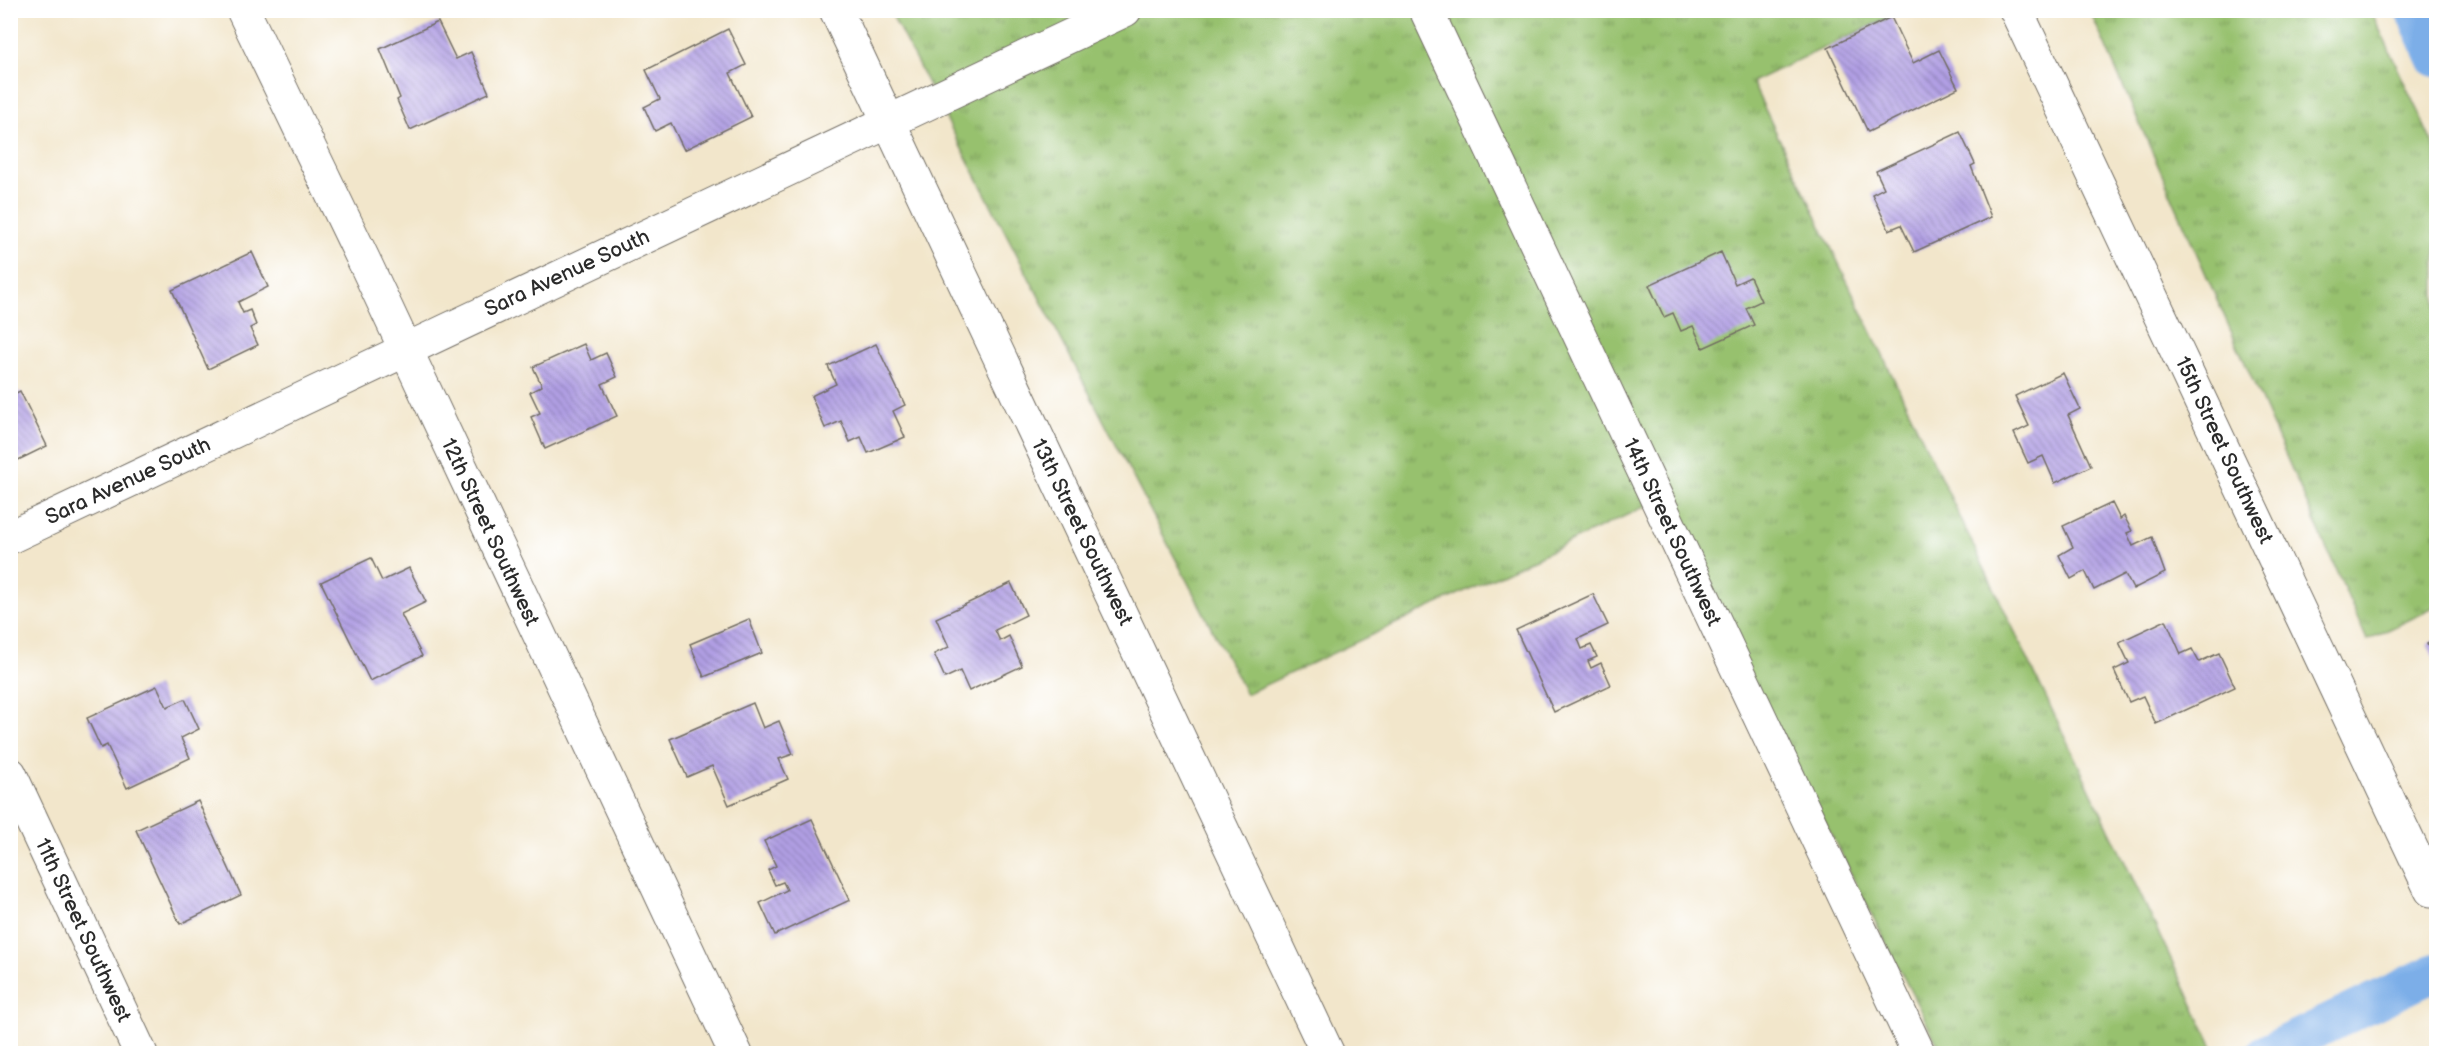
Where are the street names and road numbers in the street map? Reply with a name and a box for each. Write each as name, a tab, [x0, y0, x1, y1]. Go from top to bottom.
street label: Sara Avenue South	[481, 224, 653, 322]
street label: 15th Street Southwest	[2170, 352, 2279, 548]
street label: Sara Avenue South	[42, 432, 214, 530]
street label: 12th Street Southwest	[436, 434, 545, 630]
street label: 14th Street Southwest	[1617, 434, 1727, 630]
street label: 13th Street Southwest	[1026, 435, 1138, 630]
street label: 11th Street Southwest	[29, 834, 137, 1026]

